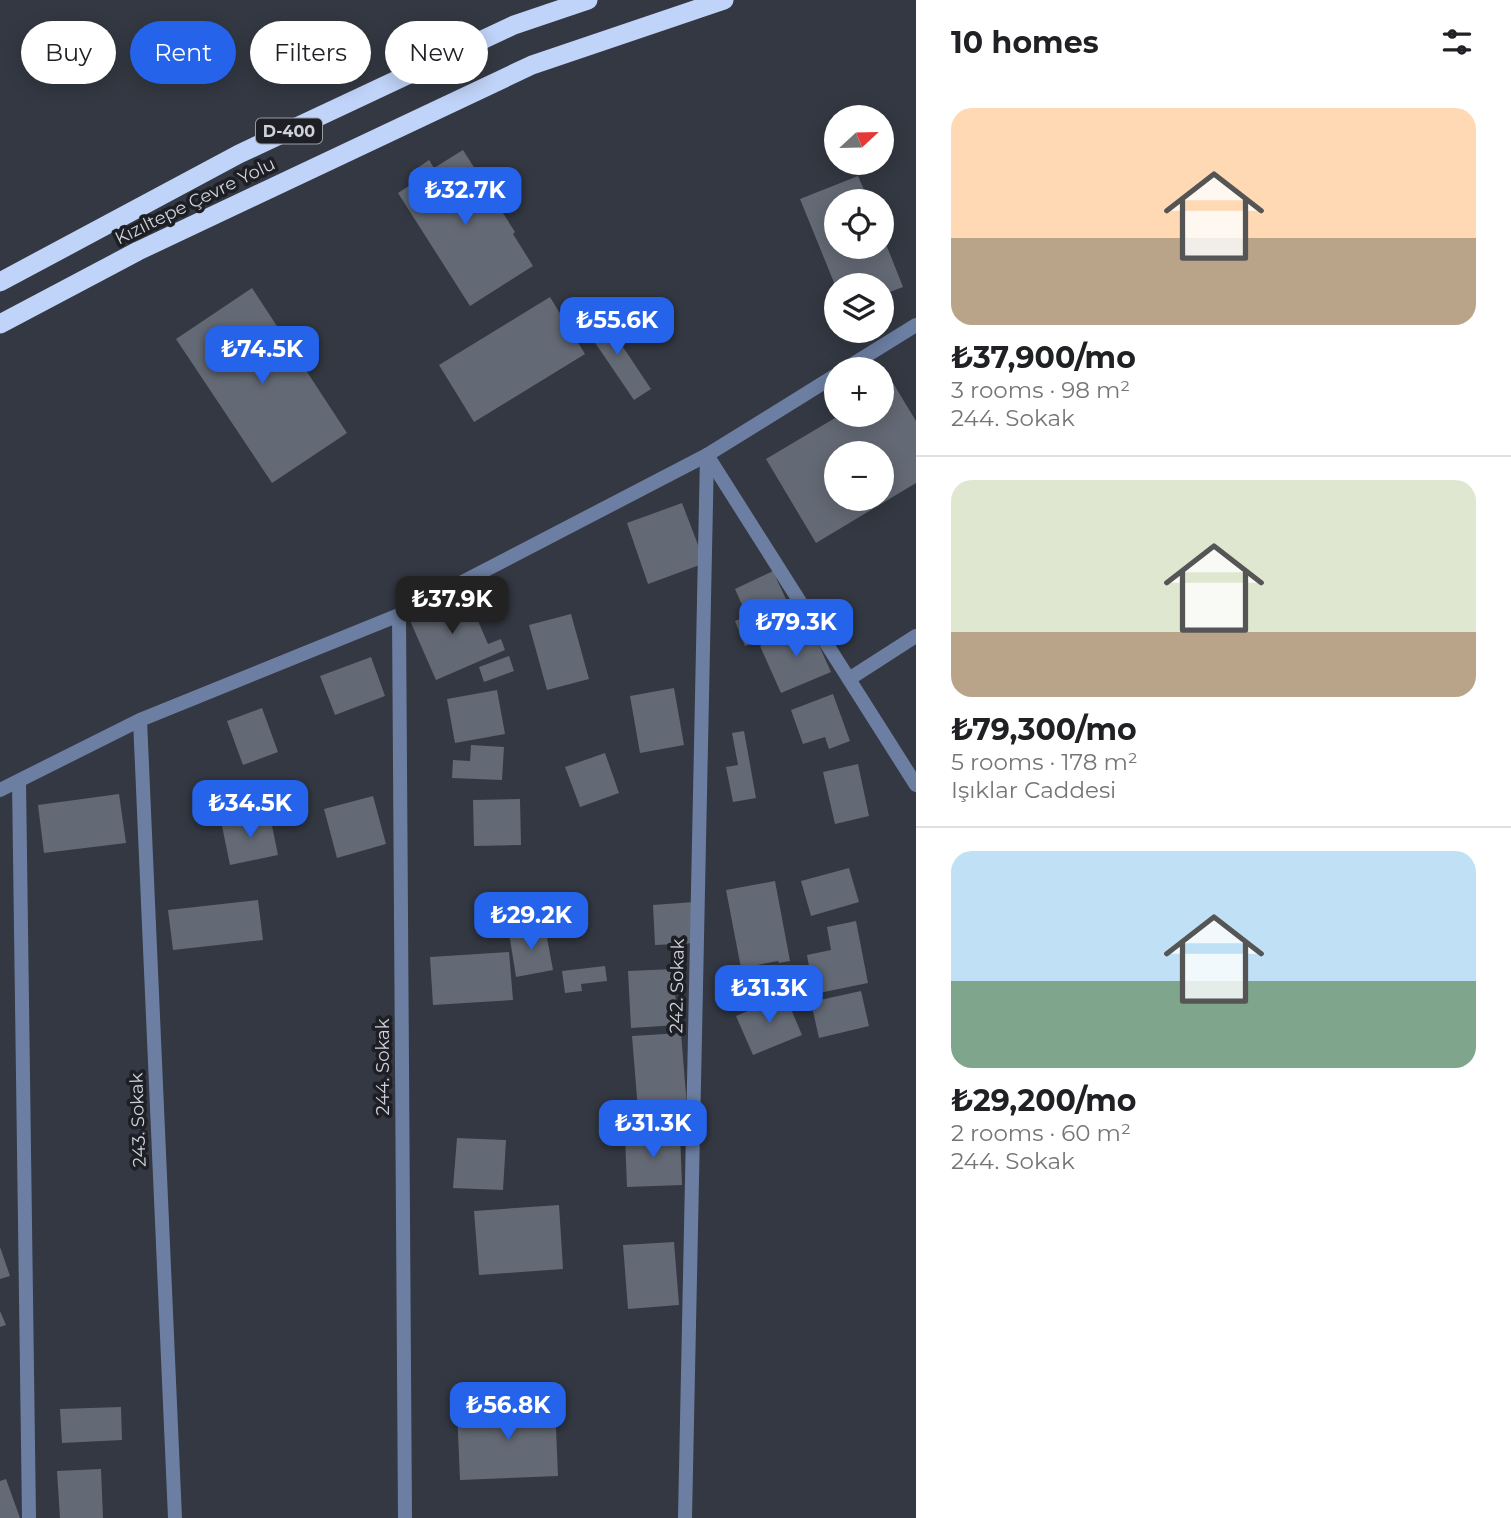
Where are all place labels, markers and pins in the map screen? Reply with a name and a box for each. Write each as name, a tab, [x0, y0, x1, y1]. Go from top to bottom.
pin: ₺32.7K	[408, 168, 522, 227]
pin: ₺55.6K	[560, 298, 674, 357]
pin: ₺74.5K	[205, 326, 319, 386]
pin: ₺37.9K	[395, 576, 509, 636]
pin: ₺79.3K	[739, 600, 853, 659]
pin: ₺34.5K	[193, 780, 307, 840]
pin: ₺29.2K	[474, 892, 588, 952]
pin: ₺31.3K	[712, 965, 826, 1025]
pin: ₺31.3K	[596, 1100, 710, 1160]
pin: ₺56.8K	[451, 1382, 565, 1442]

